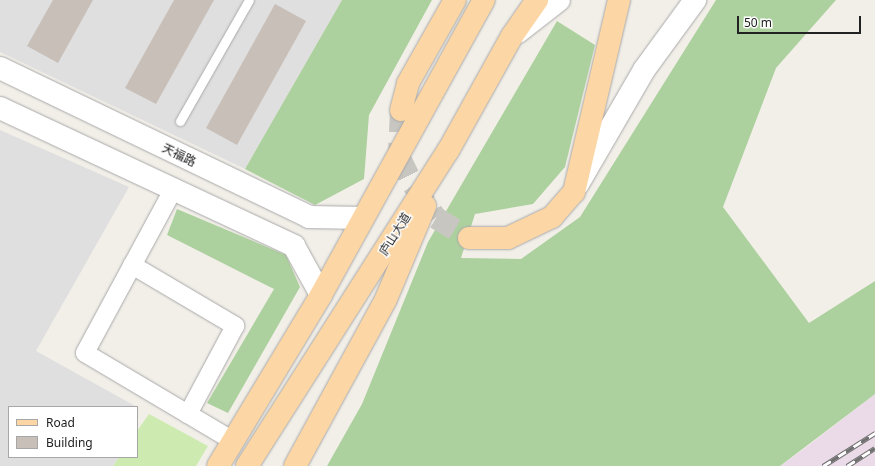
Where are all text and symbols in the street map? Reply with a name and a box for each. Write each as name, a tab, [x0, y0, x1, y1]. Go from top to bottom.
scale bar	[739, 8, 863, 34]
text: 50 m	[744, 14, 772, 31]
street label: 天福路	[160, 141, 198, 169]
street label: 庐山大道	[376, 210, 414, 258]
legend	[8, 406, 138, 458]
text: Road	[46, 414, 75, 431]
text: Building	[46, 434, 93, 451]

